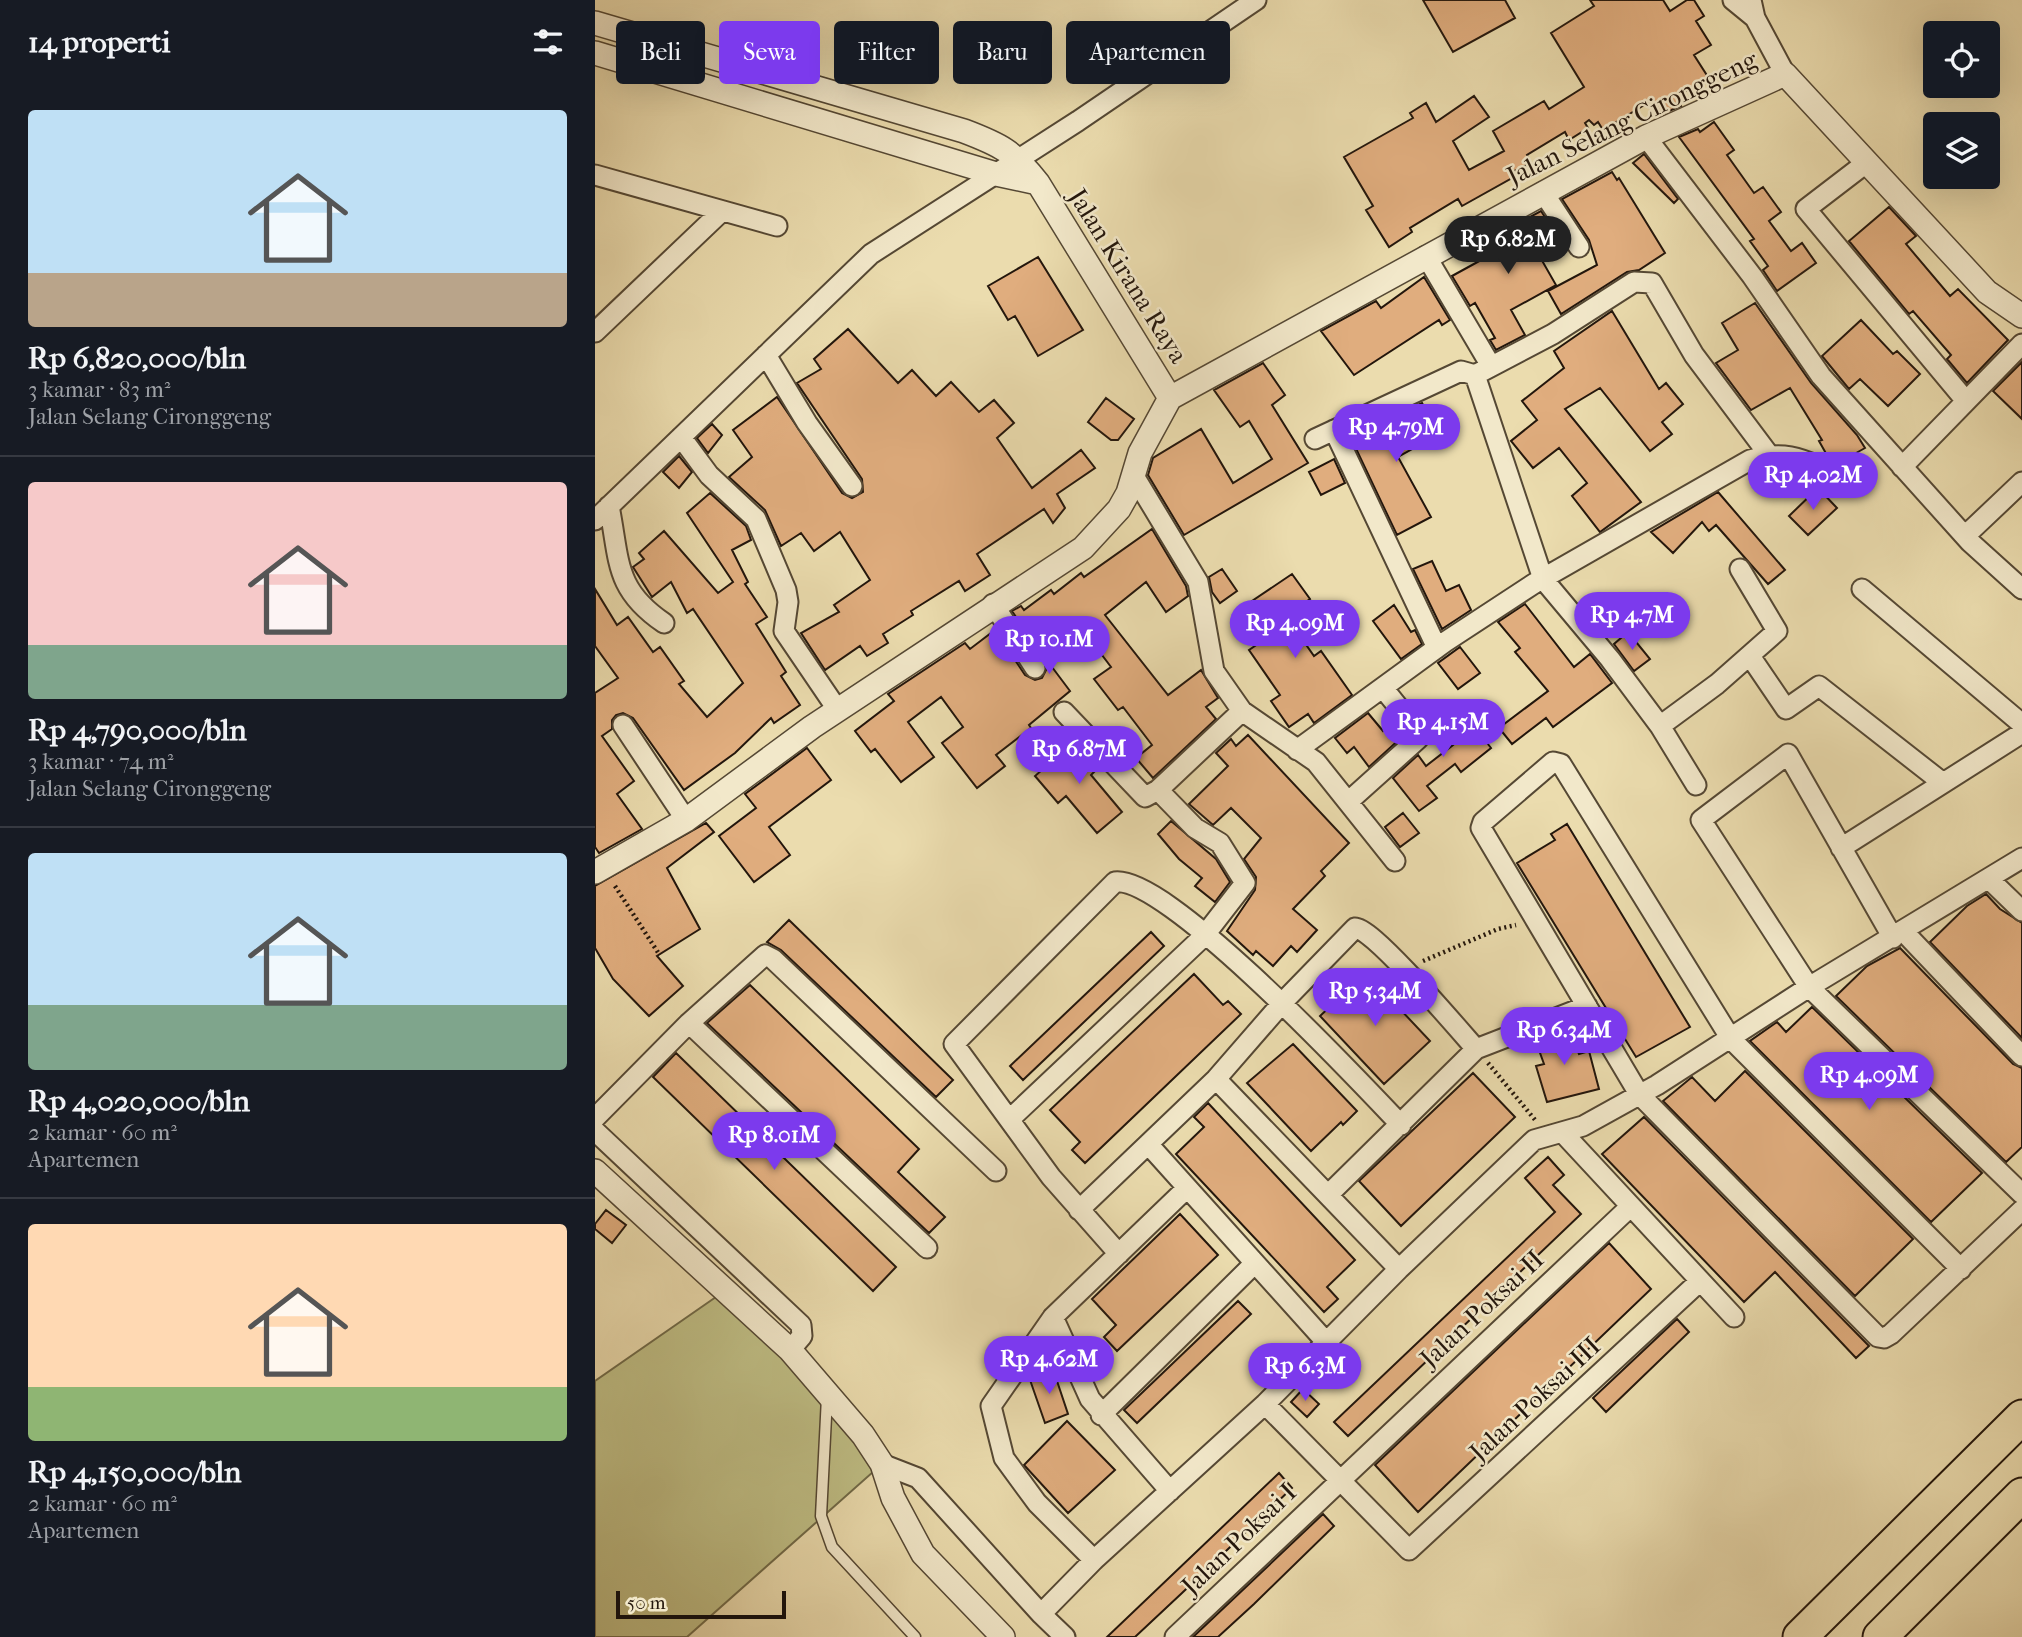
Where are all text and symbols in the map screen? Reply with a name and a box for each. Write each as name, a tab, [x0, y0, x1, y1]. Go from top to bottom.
chip: Beli	[616, 21, 705, 84]
chip: Sewa	[719, 21, 820, 84]
chip: Filter	[834, 21, 939, 84]
chip: Baru	[953, 21, 1052, 84]
chip: Apartemen	[1066, 21, 1230, 84]
map controls	[1923, 21, 2000, 189]
button: locate	[1923, 21, 2000, 98]
icon: filters	[529, 23, 567, 61]
text: 14 properti	[28, 25, 170, 60]
street label: Jalan Selang Cironggeng	[1500, 43, 1763, 193]
button: layers	[1923, 112, 2000, 189]
icon: home	[235, 155, 361, 281]
street label: Jalan Kirana Raya	[1061, 181, 1195, 370]
pin: Rp 6.82M	[1436, 216, 1580, 276]
text: Rp 6.82M	[1460, 225, 1556, 252]
text: Rp 6,820,000/bln	[28, 341, 246, 376]
text: 3 kamar · 83 m²	[28, 376, 170, 403]
text: Jalan Selang Cironggeng	[28, 403, 271, 430]
pin: Rp 4.79M	[1324, 405, 1468, 464]
text: Rp 4.79M	[1348, 413, 1444, 440]
pin: Rp 4.02M	[1741, 452, 1885, 512]
text: Rp 4.02M	[1764, 461, 1862, 488]
icon: home	[235, 527, 361, 653]
pin: Rp 4.7M	[1567, 592, 1697, 652]
pin: Rp 4.09M	[1223, 600, 1367, 660]
text: Rp 4.7M	[1590, 601, 1674, 628]
text: Rp 4.09M	[1246, 609, 1344, 636]
pin: Rp 10.1M	[977, 616, 1121, 676]
text: Rp 10.1M	[1005, 625, 1093, 652]
pin: Rp 4.15M	[1371, 700, 1515, 759]
text: Rp 4.15M	[1397, 708, 1489, 735]
text: Rp 4,790,000/bln	[28, 713, 247, 748]
pin: Rp 6.87M	[1007, 726, 1151, 786]
text: Rp 6.87M	[1032, 735, 1126, 762]
text: 3 kamar · 74 m²	[28, 748, 173, 775]
text: Jalan Selang Cironggeng	[28, 775, 271, 802]
icon: home	[235, 898, 361, 1024]
pin: Rp 5.34M	[1303, 968, 1447, 1028]
text: Rp 5.34M	[1329, 977, 1421, 1004]
pin: Rp 6.34M	[1492, 1007, 1636, 1067]
text: Rp 6.34M	[1516, 1016, 1612, 1043]
pin: Rp 4.09M	[1797, 1052, 1941, 1112]
text: Rp 4.09M	[1820, 1061, 1918, 1088]
text: Rp 4,020,000/bln	[28, 1084, 250, 1119]
pin: Rp 8.01M	[702, 1112, 846, 1172]
text: 2 kamar · 60 m²	[28, 1119, 177, 1146]
text: Rp 8.01M	[728, 1121, 820, 1148]
text: Apartemen	[28, 1146, 139, 1173]
street label: Jalan Poksai II	[1412, 1244, 1550, 1375]
icon: home	[235, 1269, 361, 1395]
street label: Jalan Poksai III	[1462, 1330, 1607, 1469]
pin: Rp 4.62M	[977, 1336, 1121, 1396]
pin: Rp 6.3M	[1240, 1344, 1370, 1403]
text: Rp 4.62M	[1000, 1345, 1098, 1372]
text: Rp 6.3M	[1264, 1352, 1346, 1379]
text: Rp 4,150,000/bln	[28, 1455, 242, 1490]
street label: Jalan Poksai I	[1174, 1477, 1303, 1603]
text: 2 kamar · 60 m²	[28, 1490, 177, 1517]
text: Apartemen	[28, 1517, 139, 1544]
scale bar	[616, 1588, 786, 1620]
text: 50 m	[627, 1592, 666, 1614]

